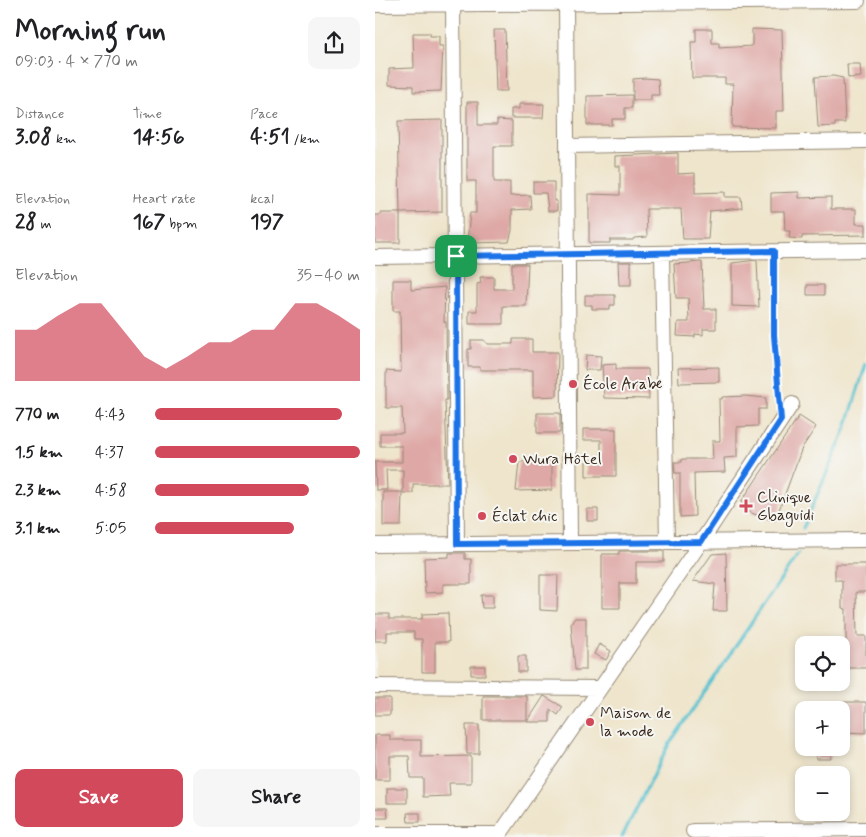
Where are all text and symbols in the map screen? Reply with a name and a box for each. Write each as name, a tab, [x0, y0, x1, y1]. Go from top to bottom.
text: Morning run	[15, 13, 166, 50]
button: share	[308, 17, 360, 69]
text: 09:03 · 4 × 770 m	[15, 51, 138, 72]
text: Distance	[15, 105, 64, 123]
text: Time	[133, 105, 162, 123]
text: Pace	[250, 105, 278, 123]
text: 3.08	[15, 123, 52, 151]
text: 14:56	[133, 123, 185, 151]
text: 4:51	[250, 123, 290, 151]
text: km	[52, 130, 76, 148]
text: /km	[290, 130, 320, 148]
text: Elevation	[15, 190, 70, 208]
text: Heart rate	[133, 190, 196, 208]
text: kcal	[250, 190, 274, 208]
text: 28	[15, 208, 37, 236]
text: 167	[133, 208, 165, 236]
text: 197	[250, 208, 284, 236]
text: m	[37, 215, 52, 233]
text: bpm	[165, 215, 197, 233]
pin	[435, 235, 477, 277]
icon: arrive	[442, 242, 470, 270]
text: Elevation	[15, 265, 78, 286]
text: 35–40 m	[296, 265, 360, 286]
place label: École Arabe	[583, 374, 663, 395]
marker: École Arabe	[567, 378, 579, 390]
text: 770 m	[15, 404, 59, 425]
text: 4:43	[95, 404, 125, 425]
text: 1.5 km	[15, 442, 63, 463]
text: 4:37	[95, 442, 124, 463]
place label: Wura Hôtel	[523, 449, 602, 470]
marker: Wura Hôtel	[507, 453, 519, 465]
text: 2.3 km	[15, 480, 61, 501]
text: 4:58	[95, 480, 127, 501]
place label: Clinique Gbaguidi	[757, 487, 815, 527]
marker: Clinique Gbaguidi	[739, 499, 753, 513]
place label: Éclat chic	[492, 506, 558, 527]
marker: Éclat chic	[476, 510, 488, 522]
text: 3.1 km	[15, 518, 60, 539]
text: 5:05	[95, 518, 126, 539]
map controls	[795, 636, 850, 821]
button: locate	[795, 636, 850, 691]
button: +	[795, 701, 850, 756]
place label: Maison de la mode	[600, 703, 672, 742]
marker: Maison de la mode	[584, 716, 596, 728]
button: −	[795, 766, 850, 821]
button: Save	[15, 769, 183, 827]
button: Share	[193, 769, 360, 827]

